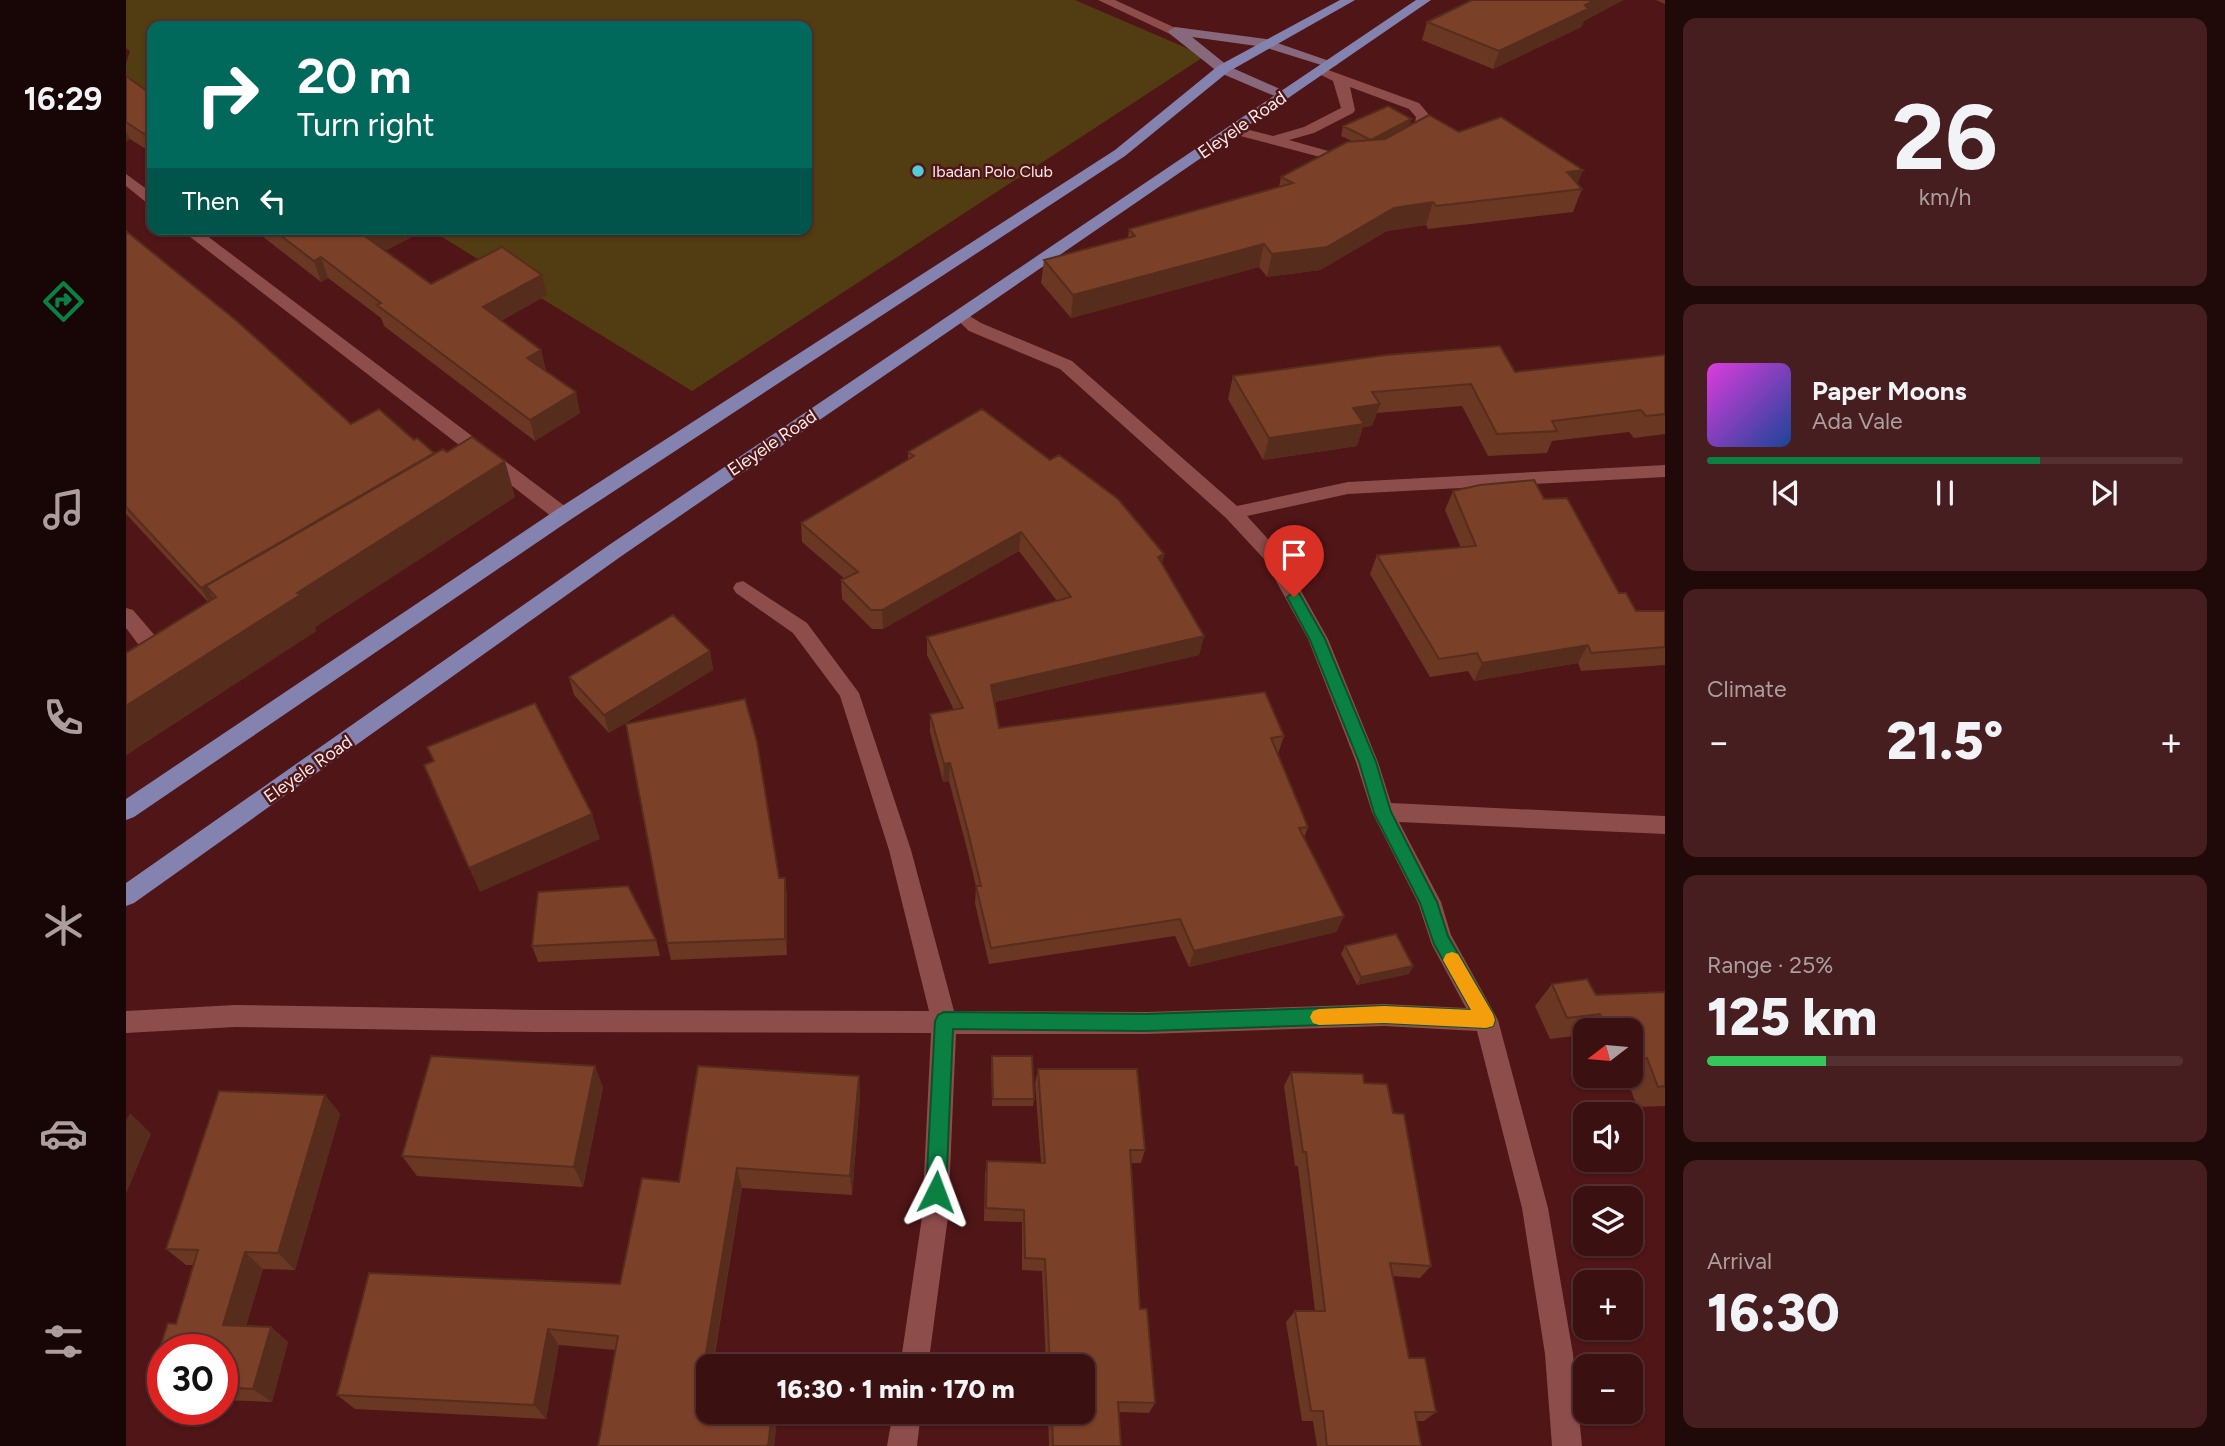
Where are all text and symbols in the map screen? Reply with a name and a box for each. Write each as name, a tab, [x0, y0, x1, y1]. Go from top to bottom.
text: 20 m	[297, 46, 412, 105]
icon: right	[182, 49, 273, 140]
text: 16:29	[24, 80, 102, 118]
text: 26	[1892, 83, 1998, 192]
street label: Eleyele Road	[1194, 86, 1290, 164]
text: Turn right	[297, 106, 435, 144]
place label: Ibadan Polo Club	[932, 162, 1053, 181]
marker: Ibadan Polo Club	[910, 163, 926, 179]
icon: left	[254, 182, 292, 220]
text: km/h	[1919, 183, 1971, 211]
text: Then	[182, 185, 240, 217]
icon: directions	[39, 277, 88, 326]
text: Paper Moons	[1812, 375, 1967, 407]
street label: Eleyele Road	[723, 405, 821, 481]
text: Ada Vale	[1812, 407, 1903, 435]
icon: previous	[1767, 474, 1805, 512]
icon: pause	[1926, 474, 1964, 512]
icon: next	[2085, 474, 2123, 512]
icon: music	[39, 485, 88, 534]
pin	[1264, 525, 1324, 597]
icon: arrive	[1275, 536, 1313, 574]
text: Climate	[1707, 675, 1786, 703]
icon: phone	[39, 693, 88, 742]
text: 21.5°	[1887, 710, 2003, 772]
text: −	[1707, 719, 1731, 765]
text: +	[2159, 719, 2183, 765]
street label: Eleyele Road	[260, 730, 356, 808]
icon: climate	[39, 901, 88, 950]
text: Range · 25%	[1707, 951, 1833, 979]
text: 125 km	[1707, 986, 1877, 1048]
north arrow	[1573, 1018, 1643, 1088]
map controls	[1573, 1018, 1643, 1424]
button: sound	[1573, 1102, 1643, 1172]
icon: car	[39, 1109, 88, 1158]
position arrow	[899, 1155, 973, 1229]
button: layers	[1573, 1186, 1643, 1256]
text: Arrival	[1707, 1247, 1772, 1275]
button: +	[1573, 1270, 1643, 1340]
text: 16:30	[1707, 1282, 1840, 1344]
icon: filters	[39, 1317, 88, 1366]
speed limit sign: 30	[147, 1334, 238, 1425]
button: −	[1573, 1354, 1643, 1424]
text: 16:30 · 1 min · 170 m	[776, 1373, 1015, 1405]

